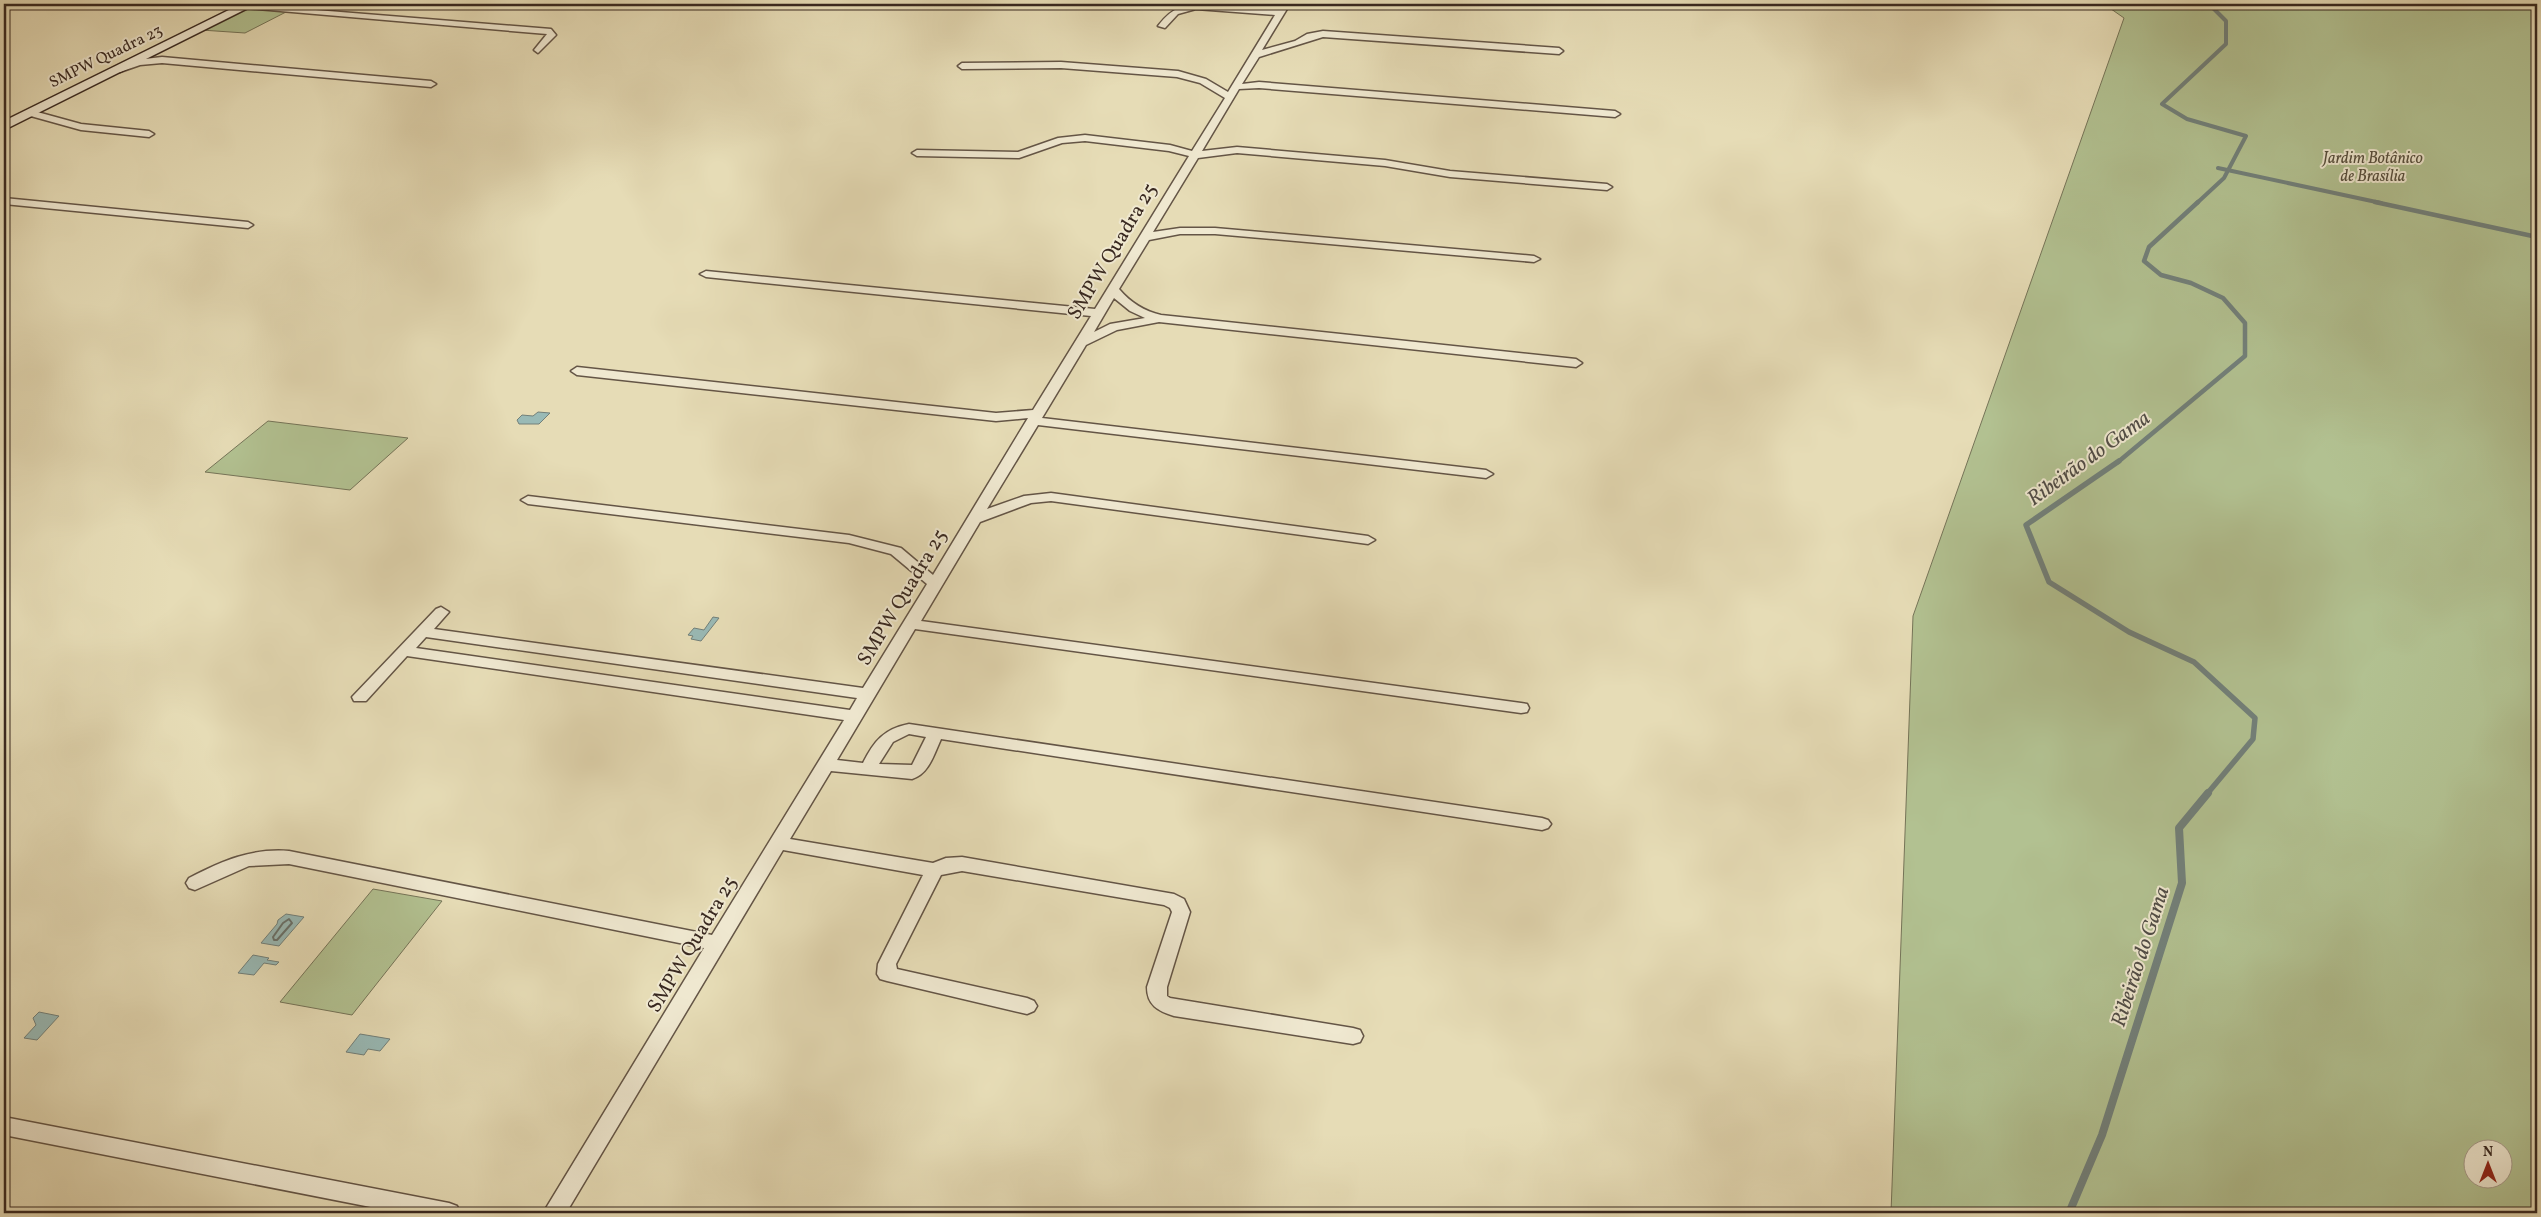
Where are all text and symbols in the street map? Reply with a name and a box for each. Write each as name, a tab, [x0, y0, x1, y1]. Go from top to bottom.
street label: SMPW Quadra 23	[46, 20, 166, 94]
park label: Jardim Botânico de Brasília	[2321, 148, 2424, 188]
street label: SMPW Quadra 25	[1061, 179, 1165, 325]
water label: Ribeirão do Gama	[2021, 404, 2157, 514]
street label: SMPW Quadra 25	[851, 525, 955, 671]
street label: SMPW Quadra 25	[641, 872, 745, 1018]
water label: Ribeirão do Gama	[2105, 883, 2177, 1031]
north arrow	[2464, 1140, 2514, 1190]
text: N	[2483, 1143, 2493, 1162]

